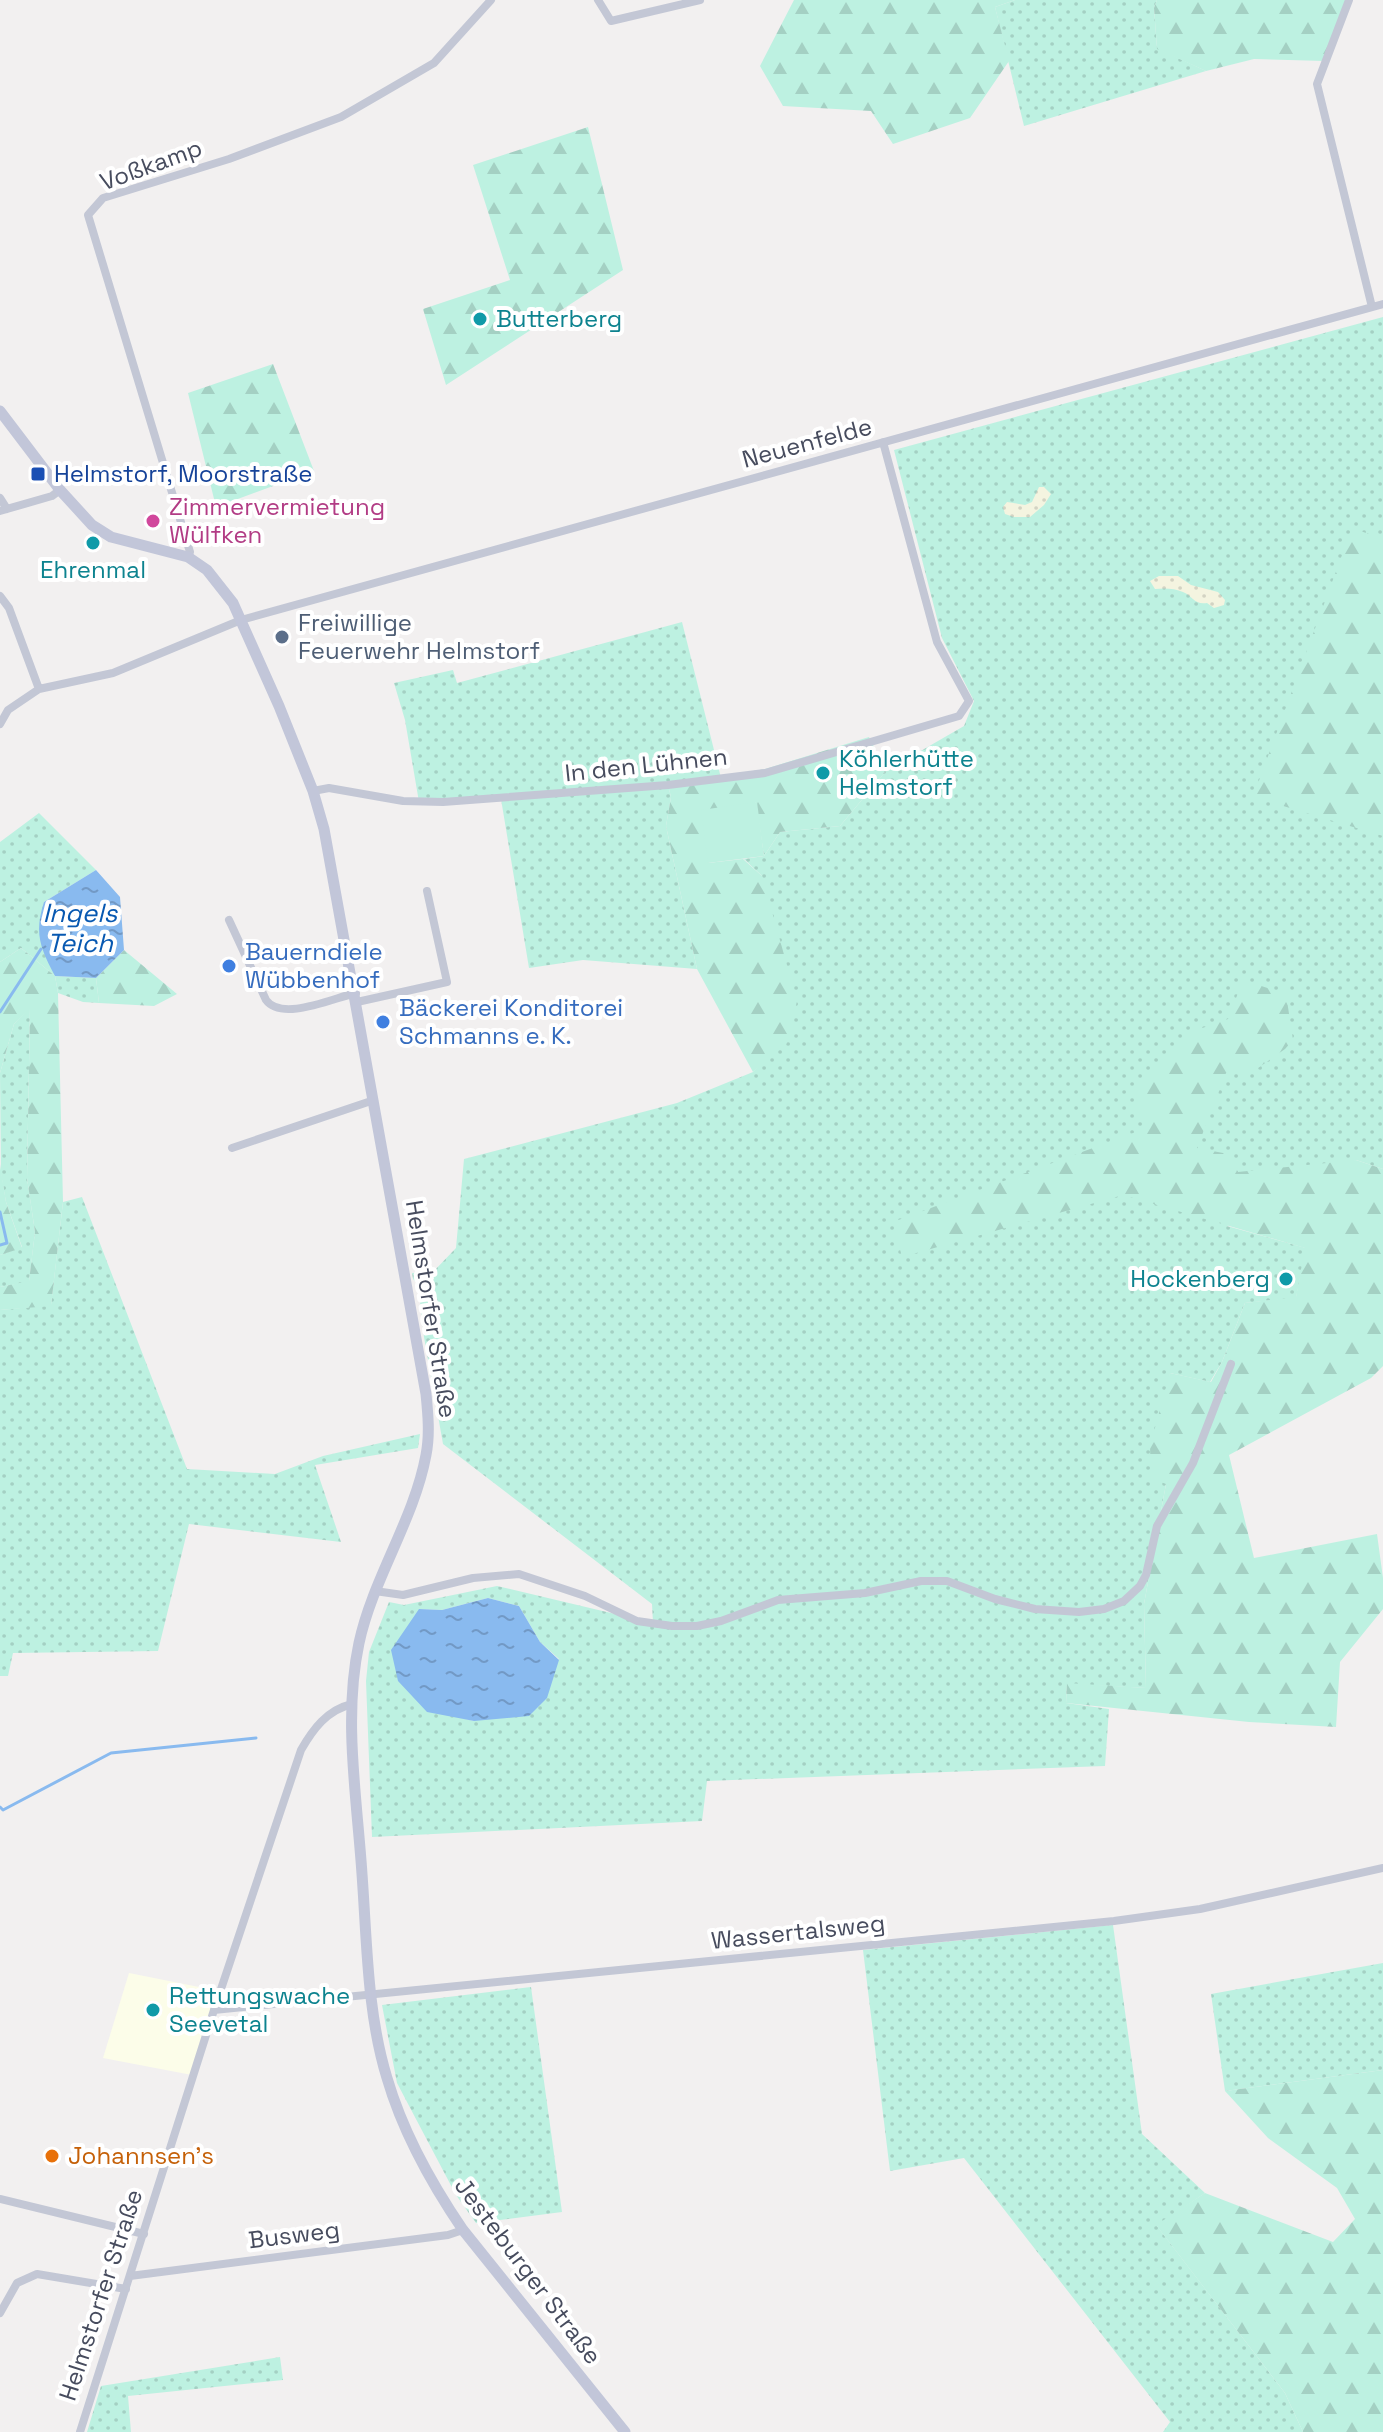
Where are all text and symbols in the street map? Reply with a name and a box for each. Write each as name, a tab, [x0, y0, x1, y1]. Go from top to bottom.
street label: Voßkamp	[96, 132, 206, 197]
place label: Butterberg	[496, 303, 622, 334]
marker: Butterberg	[471, 310, 489, 328]
street label: Neuenfelde	[739, 410, 875, 475]
place label: Helmstorf, Moorstraße	[54, 458, 312, 489]
marker: Helmstorf, Moorstraße	[29, 465, 47, 483]
place label: Zimmervermietung Wülfken	[169, 491, 385, 550]
marker: Zimmervermietung Wülfken	[144, 512, 162, 530]
marker: Ehrenmal	[84, 534, 102, 552]
place label: Ehrenmal	[40, 554, 146, 585]
place label: Freiwillige Feuerwehr Helmstorf	[298, 607, 540, 666]
marker: Freiwillige Feuerwehr Helmstorf	[273, 628, 291, 646]
street label: In den Lühnen	[563, 741, 729, 788]
place label: Köhlerhütte Helmstorf	[839, 743, 974, 802]
marker: Köhlerhütte Helmstorf	[814, 764, 832, 782]
water label: Ingels Teich	[43, 896, 119, 960]
place label: Bauerndiele Wübbenhof	[245, 936, 383, 995]
marker: Bauerndiele Wübbenhof	[220, 957, 238, 975]
place label: Bäckerei Konditorei Schmanns e. K.	[399, 992, 623, 1051]
marker: Bäckerei Konditorei Schmanns e. K.	[374, 1013, 392, 1031]
street label: Helmstorfer Straße	[399, 1198, 464, 1420]
place label: Hockenberg	[1130, 1263, 1270, 1294]
marker: Hockenberg	[1277, 1270, 1295, 1288]
street label: Wassertalsweg	[709, 1907, 886, 1956]
place label: Rettungswache Seevetal	[169, 1980, 350, 2039]
marker: Rettungswache Seevetal	[144, 2001, 162, 2019]
place label: Johannsen's	[68, 2140, 214, 2171]
marker: Johannsen's	[43, 2147, 61, 2165]
street label: Jesteburger Straße	[448, 2171, 609, 2370]
street label: Helmstorfer Straße	[52, 2185, 149, 2404]
street label: Busweg	[247, 2214, 341, 2255]

